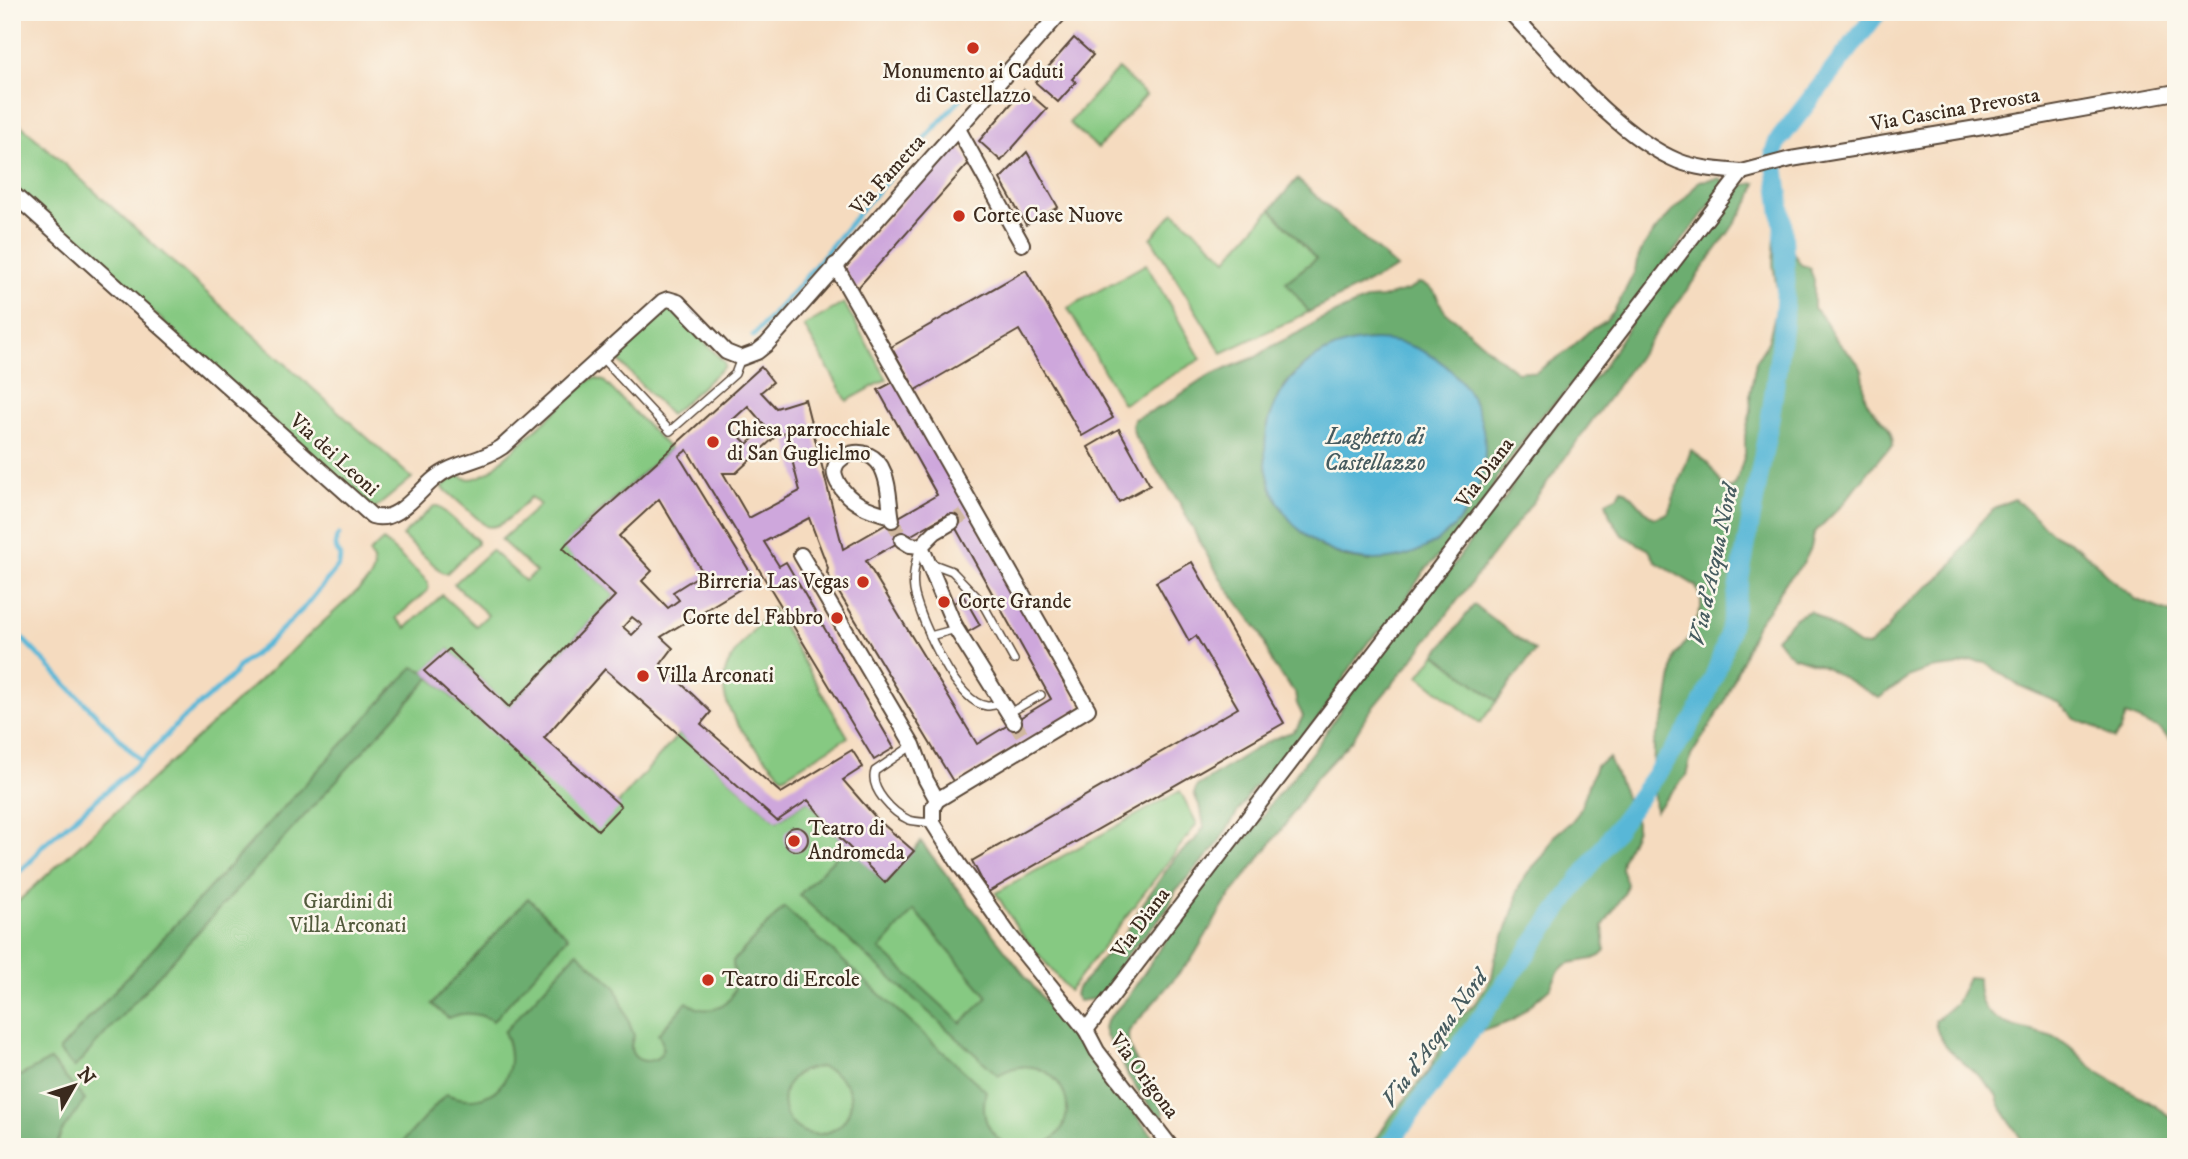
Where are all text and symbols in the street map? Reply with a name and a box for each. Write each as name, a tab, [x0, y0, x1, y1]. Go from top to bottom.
marker: Monumento ai Caduti di Castellazzo	[965, 40, 981, 56]
place label: Monumento ai Caduti di Castellazzo	[882, 59, 1064, 109]
street label: Via Cascina Prevosta	[1867, 82, 2042, 138]
street label: Via Fametta	[844, 129, 931, 222]
place label: Corte Case Nuove	[973, 203, 1123, 229]
marker: Corte Case Nuove	[951, 208, 967, 224]
street label: Via dei Leoni	[283, 407, 384, 502]
place label: Chiesa parrocchiale di San Guglielmo	[727, 417, 890, 467]
water label: Laghetto di Castellazzo	[1324, 423, 1426, 478]
street label: Via Diana	[1449, 432, 1520, 514]
marker: Chiesa parrocchiale di San Guglielmo	[705, 434, 721, 450]
water label: Via d'Acqua Nord	[1683, 479, 1746, 648]
place label: Birreria Las Vegas	[697, 569, 849, 595]
marker: Birreria Las Vegas	[855, 574, 871, 590]
place label: Corte Grande	[958, 589, 1072, 615]
marker: Corte Grande	[936, 594, 952, 610]
place label: Corte del Fabbro	[682, 605, 823, 631]
marker: Corte del Fabbro	[829, 610, 845, 626]
place label: Villa Arconati	[656, 663, 774, 689]
marker: Villa Arconati	[635, 668, 651, 684]
place label: Teatro di Andromeda	[808, 816, 905, 866]
marker: Teatro di Andromeda	[786, 833, 802, 849]
street label: Via Diana	[1105, 882, 1176, 964]
park label: Giardini di Villa Arconati	[289, 889, 407, 939]
water label: Via d'Acqua Nord	[1375, 962, 1496, 1114]
place label: Teatro di Ercole	[722, 967, 860, 993]
marker: Teatro di Ercole	[700, 972, 716, 988]
street label: Via Origona	[1103, 1027, 1185, 1124]
north arrow	[38, 1050, 108, 1120]
text: N	[72, 1063, 100, 1090]

